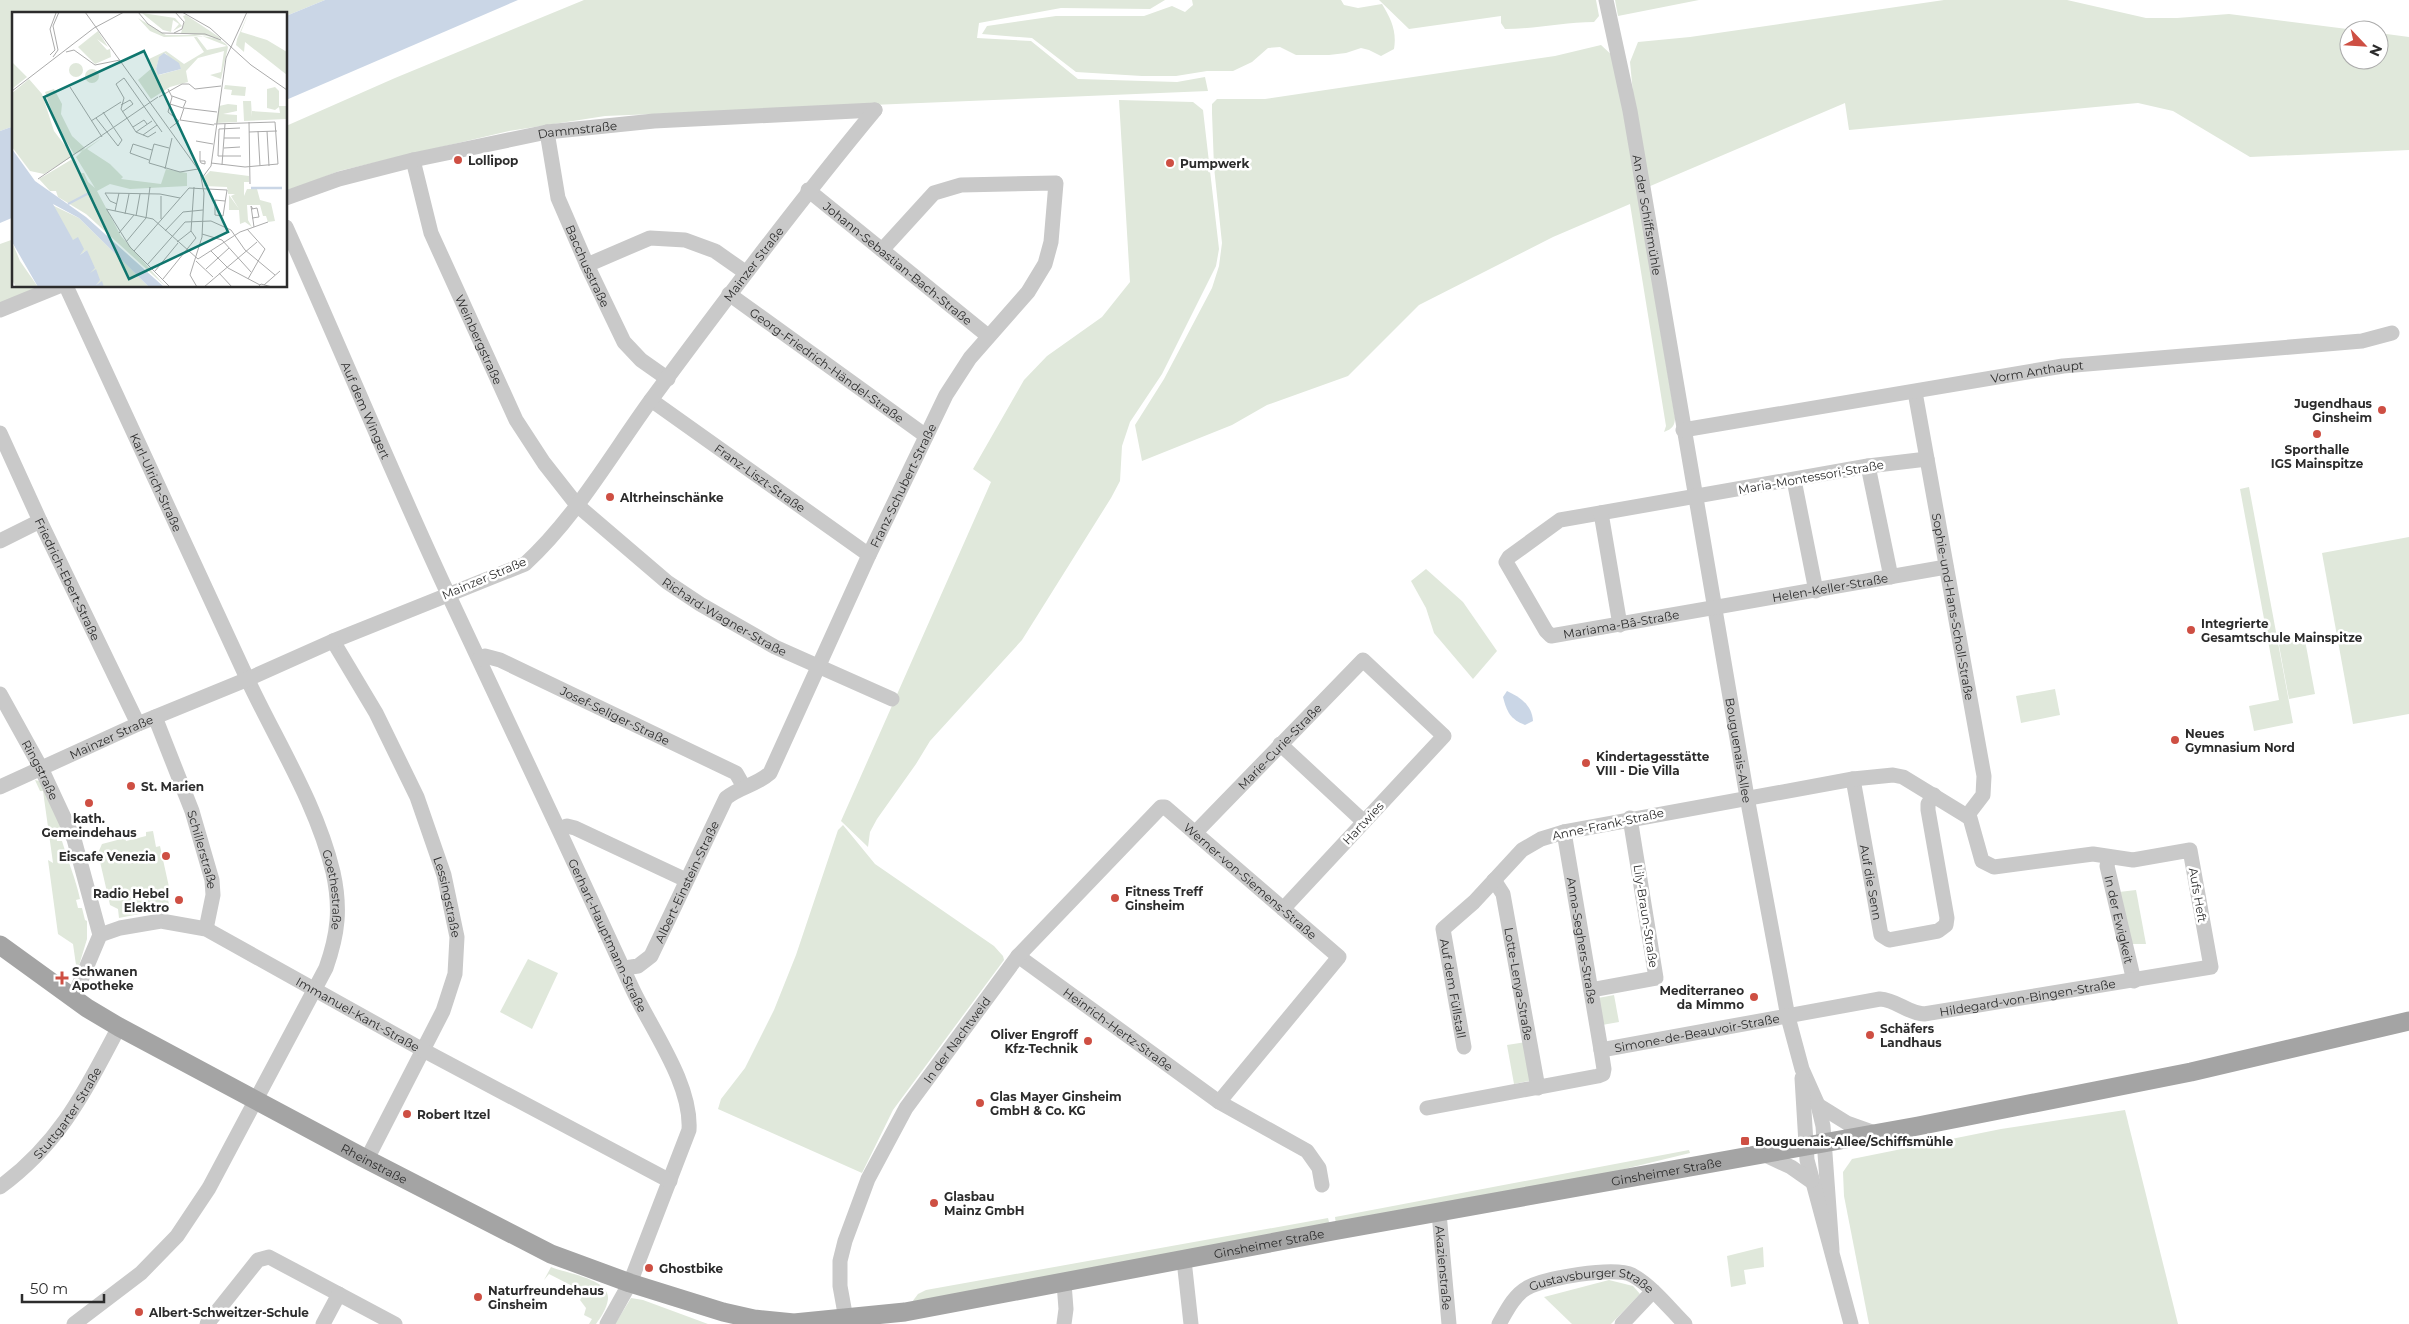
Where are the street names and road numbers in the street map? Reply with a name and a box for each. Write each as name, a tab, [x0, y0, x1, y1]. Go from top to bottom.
street label: Dammstraße	[536, 117, 618, 141]
street label: An der Schiffsmühle	[1630, 153, 1665, 276]
street label: Johann-Sebastian-Bach-Straße	[820, 198, 976, 328]
street label: Bacchusstraße	[563, 222, 613, 309]
street label: Mainzer Straße	[720, 223, 786, 304]
street label: Weinbergstraße	[452, 292, 506, 387]
street label: Georg-Friedrich-Händel-Straße	[747, 304, 907, 425]
street label: Vorm Anthaupt	[1990, 357, 2084, 386]
street label: Auf dem Wingert	[338, 359, 394, 461]
street label: Franz-Schubert-Straße	[866, 421, 939, 550]
street label: Karl-Ulrich-Straße	[127, 430, 186, 534]
street label: Franz-Liszt-Straße	[712, 440, 809, 515]
street label: Maria-Montessori-Straße	[1737, 457, 1885, 497]
street label: Sophie-und-Hans-Scholl-Straße	[1929, 512, 1978, 701]
street label: Friedrich-Ebert-Straße	[32, 515, 104, 643]
street label: Mainzer Straße	[440, 554, 528, 602]
street label: Helen-Keller-Straße	[1771, 570, 1889, 605]
street label: Richard-Wagner-Straße	[660, 574, 789, 659]
street label: Mariama-Bâ-Straße	[1562, 606, 1680, 641]
street label: Josef-Seliger-Straße	[557, 682, 672, 748]
street label: Bouguenais-Allee	[1723, 696, 1755, 804]
street label: Marie-Curie-Straße	[1234, 700, 1324, 792]
street label: Mainzer Straße	[67, 711, 155, 762]
street label: Ringstraße	[19, 737, 62, 802]
street label: Hartwies	[1339, 798, 1387, 848]
street label: Anne-Frank-Straße	[1551, 805, 1665, 843]
street label: Schillerstraße	[185, 808, 220, 889]
street label: Albert-Einstein-Straße	[651, 818, 722, 945]
street label: Werner-von-Siemens-Straße	[1181, 819, 1320, 942]
street label: Auf die Senn	[1857, 843, 1886, 921]
street label: Goethestraße	[320, 847, 345, 931]
street label: Lessingstraße	[431, 854, 464, 939]
street label: Gerhart-Hauptmann-Straße	[566, 856, 650, 1015]
street label: Lily-Braun-Straße	[1630, 863, 1662, 969]
street label: Aufs Heft	[2186, 866, 2210, 924]
street label: In der Ewigkeit	[2102, 874, 2137, 965]
street label: Anna-Seghers-Straße	[1564, 876, 1601, 1005]
street label: Lotte-Lenya-Straße	[1502, 926, 1537, 1042]
street label: Auf dem Füllstall	[1437, 937, 1470, 1039]
street label: Immanuel-Kant-Straße	[294, 973, 422, 1054]
street label: Hildegard-von-Bingen-Straße	[1938, 975, 2117, 1019]
street label: Heinrich-Hertz-Straße	[1061, 984, 1176, 1074]
street label: In der Nachtweid	[920, 993, 993, 1086]
street label: Simone-de-Beauvoir-Straße	[1613, 1010, 1781, 1055]
street label: Stuttgarter Straße	[30, 1064, 104, 1162]
street label: Rheinstraße	[338, 1140, 410, 1187]
street label: Ginsheimer Straße	[1610, 1154, 1723, 1188]
street label: Ginsheimer Straße	[1212, 1225, 1325, 1261]
street label: Akazienstraße	[1433, 1225, 1455, 1311]
street label: Gustavsburger Straße	[1525, 1283, 1655, 1301]

